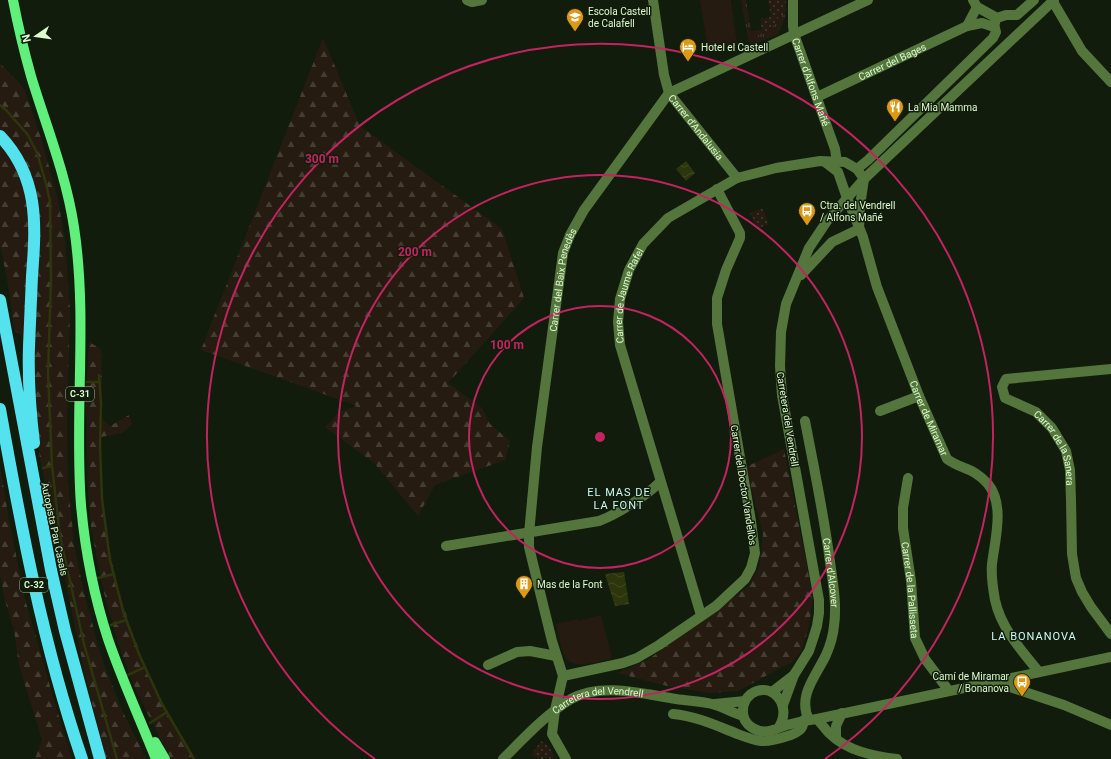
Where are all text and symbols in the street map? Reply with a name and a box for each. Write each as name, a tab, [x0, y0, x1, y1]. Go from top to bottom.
place label: Escola Castell de Calafell	[588, 6, 651, 29]
school or university icon: Escola Castell de Calafell	[565, 7, 585, 32]
north arrow	[16, 16, 56, 56]
text: N	[19, 33, 34, 43]
street label: Carrer d'Alfons Mañé	[790, 36, 831, 128]
hotel icon: Hotel el Castell	[678, 37, 698, 62]
street label: Carrer del Bages	[857, 41, 928, 83]
place label: Hotel el Castell	[701, 42, 768, 53]
street label: Carrer d'Andalusia	[666, 92, 725, 162]
restaurant icon: La Mia Mamma	[885, 97, 905, 122]
place label: La Mia Mamma	[908, 102, 978, 113]
text: 300 m	[305, 152, 339, 166]
place label: Ctra. del Vendrell / Alfons Mañé	[820, 200, 895, 223]
bus stop icon: Ctra. del Vendrell / Alfons Mañé	[797, 201, 817, 226]
street label: Carrer del Baix Penedès	[548, 226, 579, 332]
text: 200 m	[398, 245, 432, 259]
street label: Carrer de Jaume Rafel	[613, 246, 646, 344]
text: 100 m	[490, 338, 524, 352]
street label: Carretera del Vendrell	[775, 371, 800, 467]
street label: Carrer de Miramar	[908, 379, 950, 458]
road number: C-31	[66, 387, 94, 401]
street label: Carrer de la Sanera	[1032, 408, 1076, 486]
street label: Carrer del Doctor Vandellòs	[729, 424, 758, 546]
centre of rings	[593, 430, 607, 444]
street label: Autopista Pau Casals	[39, 481, 70, 577]
district label: EL MAS DE LA FONT	[587, 486, 651, 512]
street label: Carrer d'Alcover	[821, 537, 840, 608]
street label: Carrer de la Pallisseta	[899, 541, 920, 639]
building icon: Mas de la Font	[514, 574, 534, 599]
road number: C-32	[20, 578, 48, 592]
place label: Mas de la Font	[537, 579, 603, 590]
district label: LA BONANOVA	[991, 630, 1077, 643]
place label: Camí de Miramar / Bonanova	[933, 671, 1010, 694]
bus stop icon: Camí de Miramar / Bonanova	[1012, 672, 1032, 697]
street label: Carretera del Vendrell	[550, 685, 644, 716]

